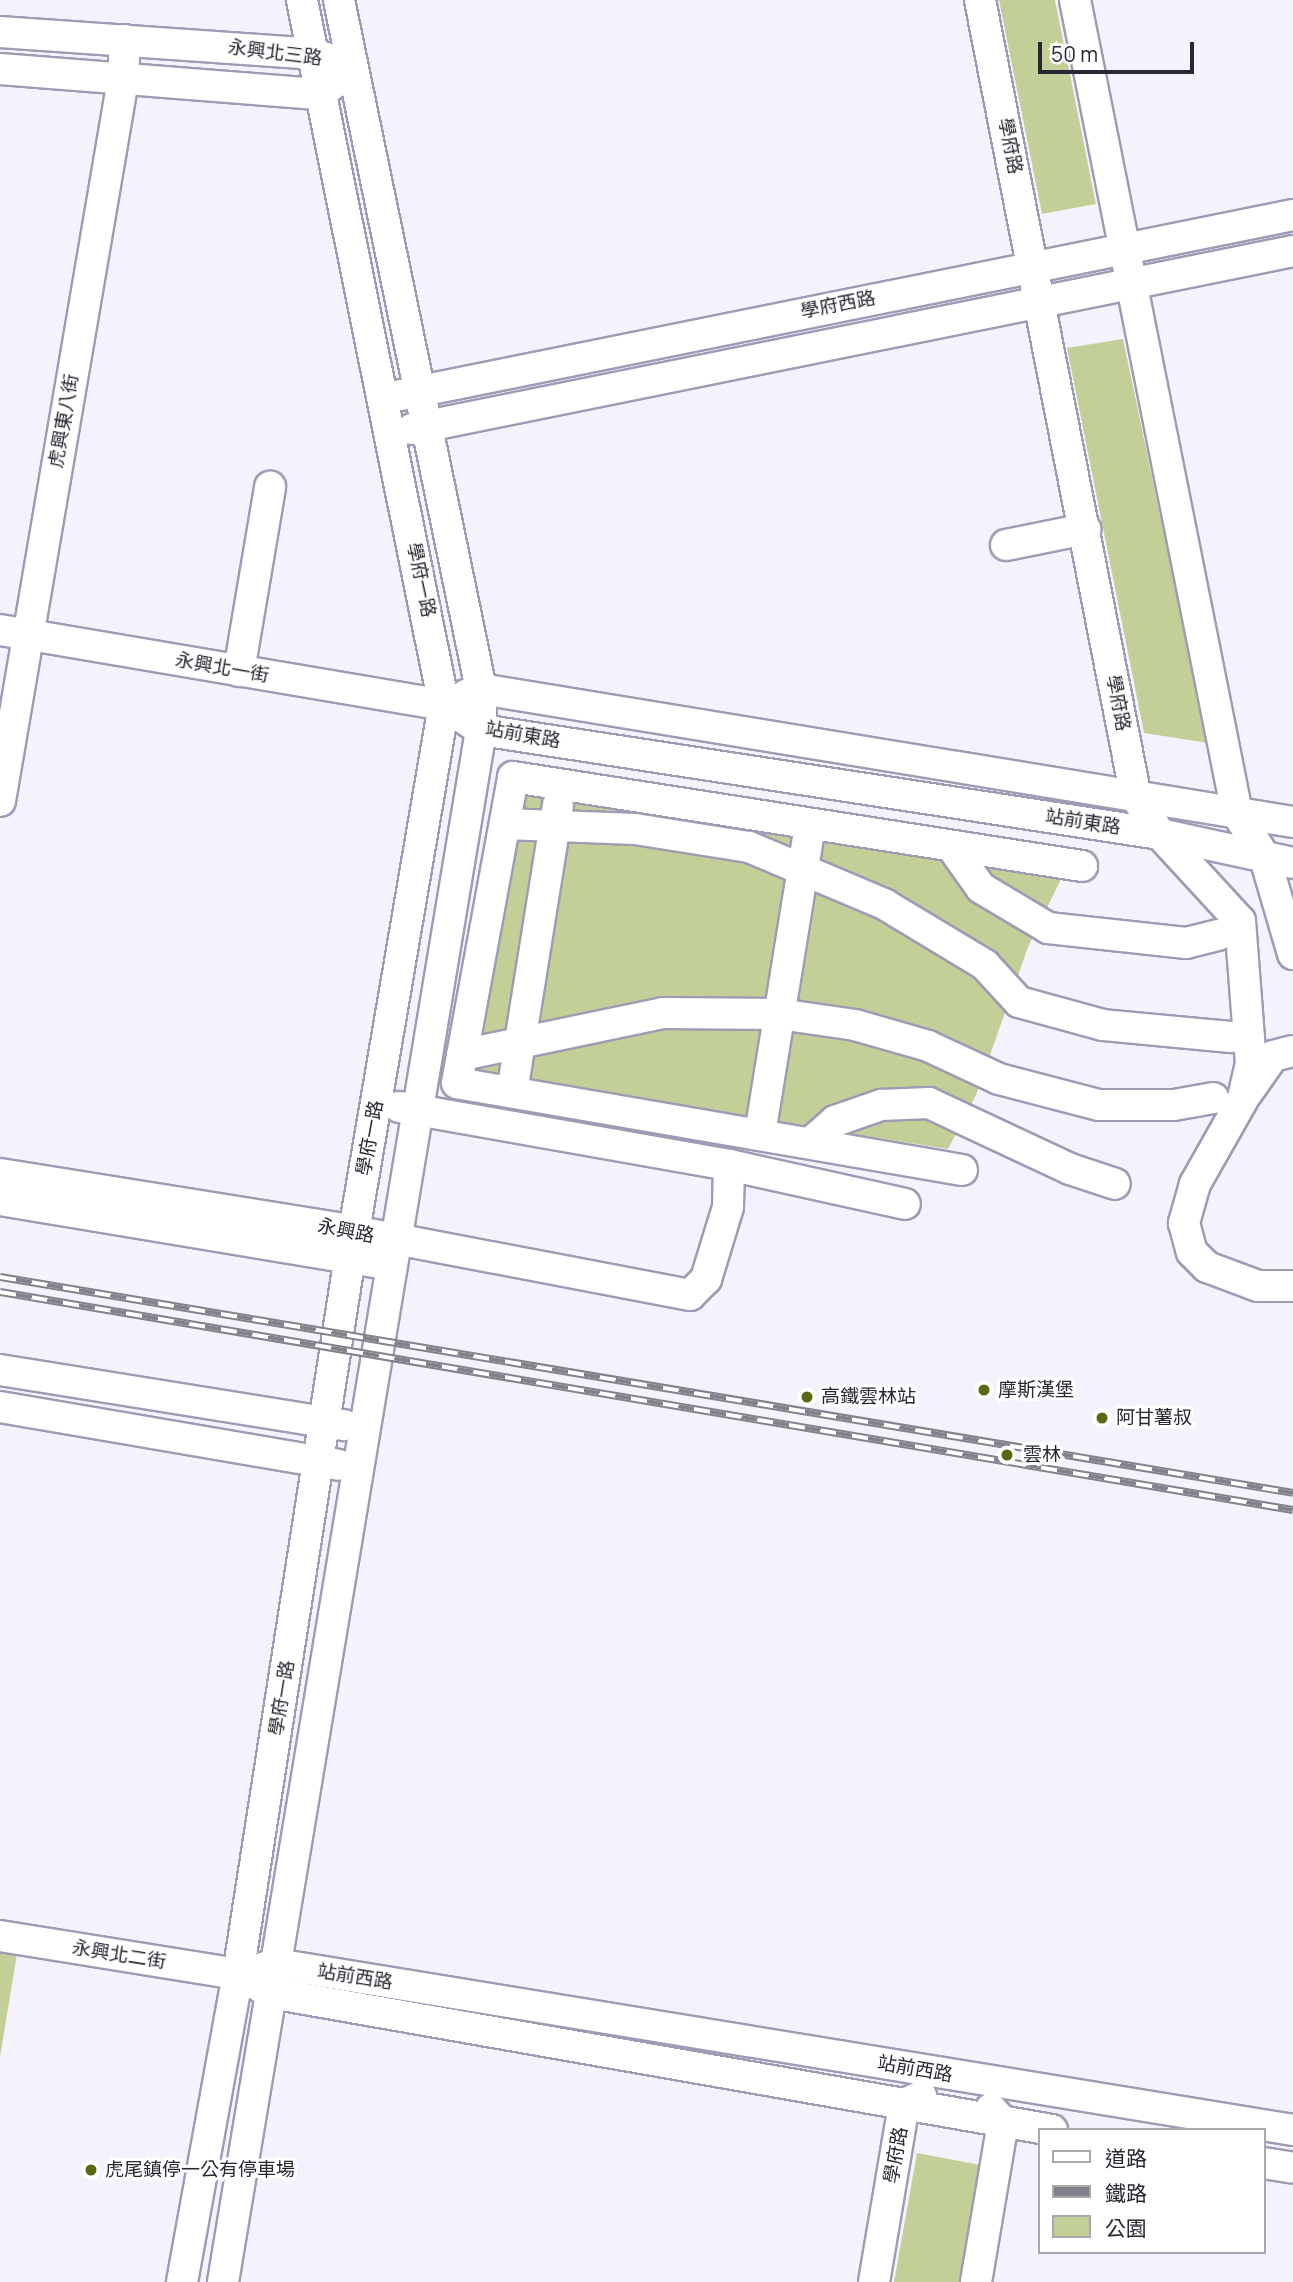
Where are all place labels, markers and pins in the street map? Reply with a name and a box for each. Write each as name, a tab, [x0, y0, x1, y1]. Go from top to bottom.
place label: 摩斯漢堡	[998, 1379, 1074, 1401]
marker: 摩斯漢堡	[976, 1382, 992, 1398]
place label: 高鐵雲林站	[821, 1386, 916, 1408]
marker: 高鐵雲林站	[799, 1389, 815, 1405]
place label: 阿甘薯叔	[1116, 1407, 1192, 1429]
marker: 阿甘薯叔	[1094, 1410, 1110, 1426]
place label: 雲林	[1023, 1444, 1061, 1466]
marker: 雲林	[997, 1445, 1017, 1465]
place label: 虎尾鎮停一公有停車場	[105, 2159, 295, 2181]
marker: 虎尾鎮停一公有停車場	[83, 2162, 99, 2178]

